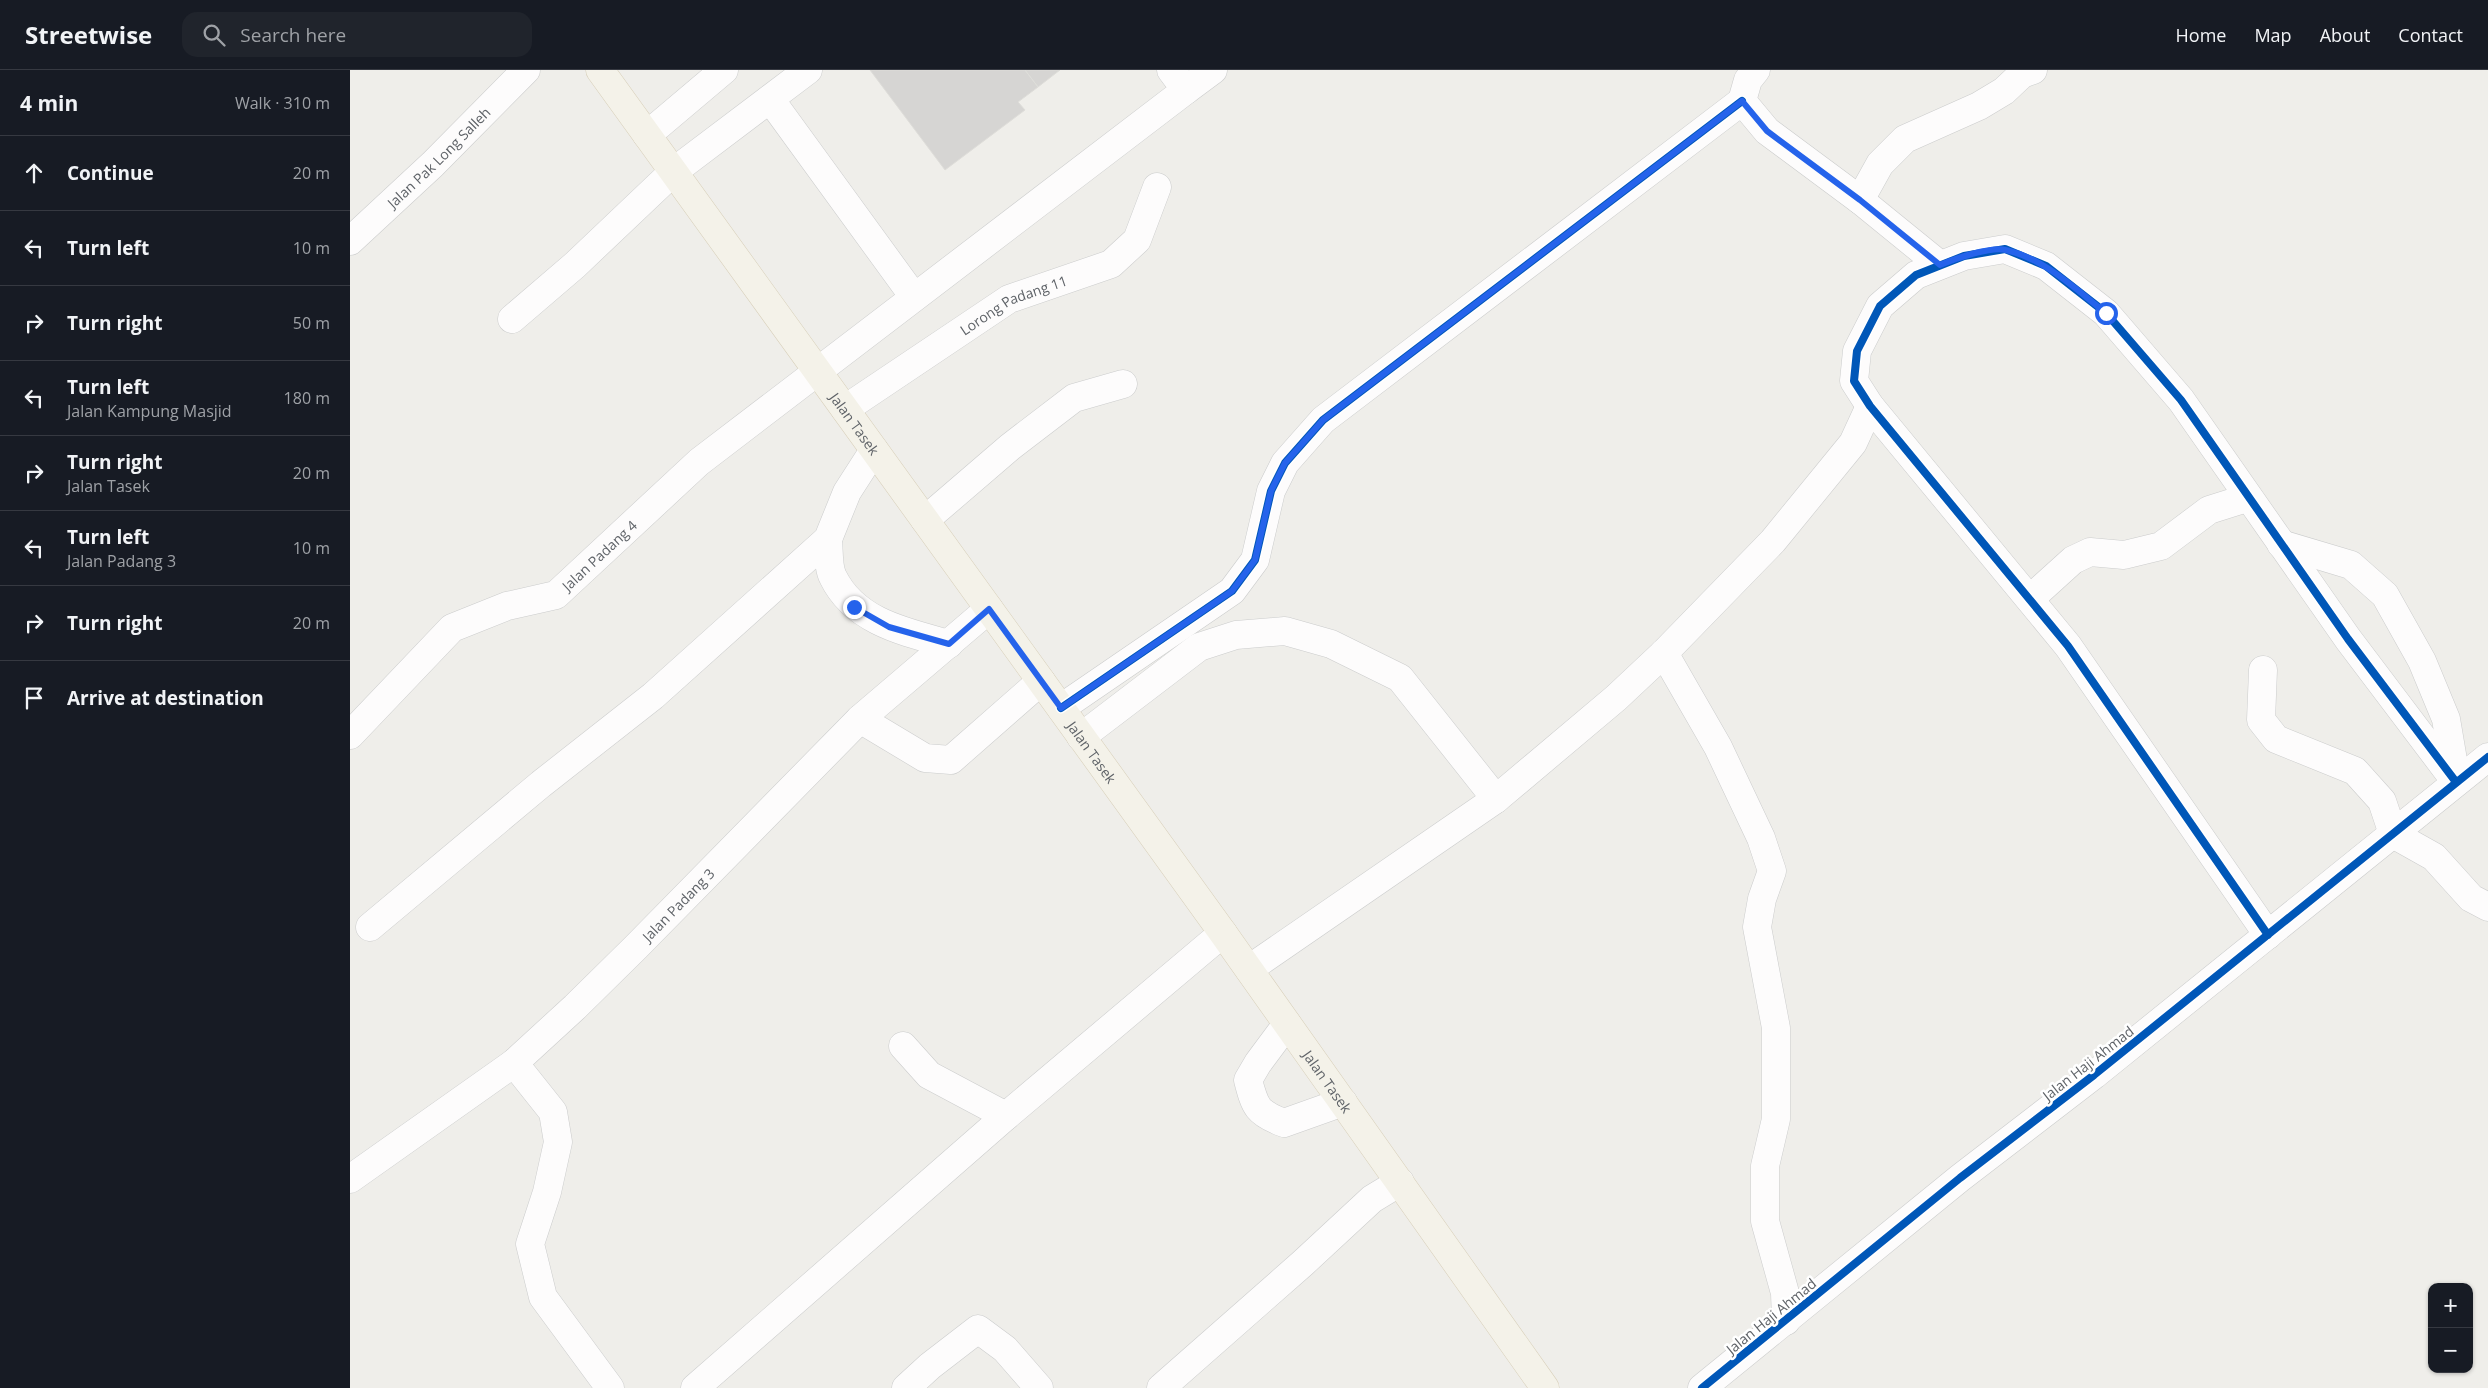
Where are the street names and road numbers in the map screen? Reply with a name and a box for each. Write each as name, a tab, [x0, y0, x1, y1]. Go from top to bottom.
street label: Jalan Pak Long Salleh	[381, 102, 494, 213]
street label: Lorong Padang 11	[956, 270, 1069, 339]
street label: Jalan Tasek	[825, 387, 884, 459]
street label: Jalan Padang 4	[556, 516, 640, 596]
street label: Jalan Tasek	[1062, 715, 1122, 787]
street label: Jalan Padang 3	[636, 864, 718, 947]
street label: Jalan Haji Ahmad	[2037, 1021, 2137, 1106]
street label: Jalan Tasek	[1298, 1045, 1357, 1117]
street label: Jalan Haji Ahmad	[1720, 1274, 1820, 1359]

